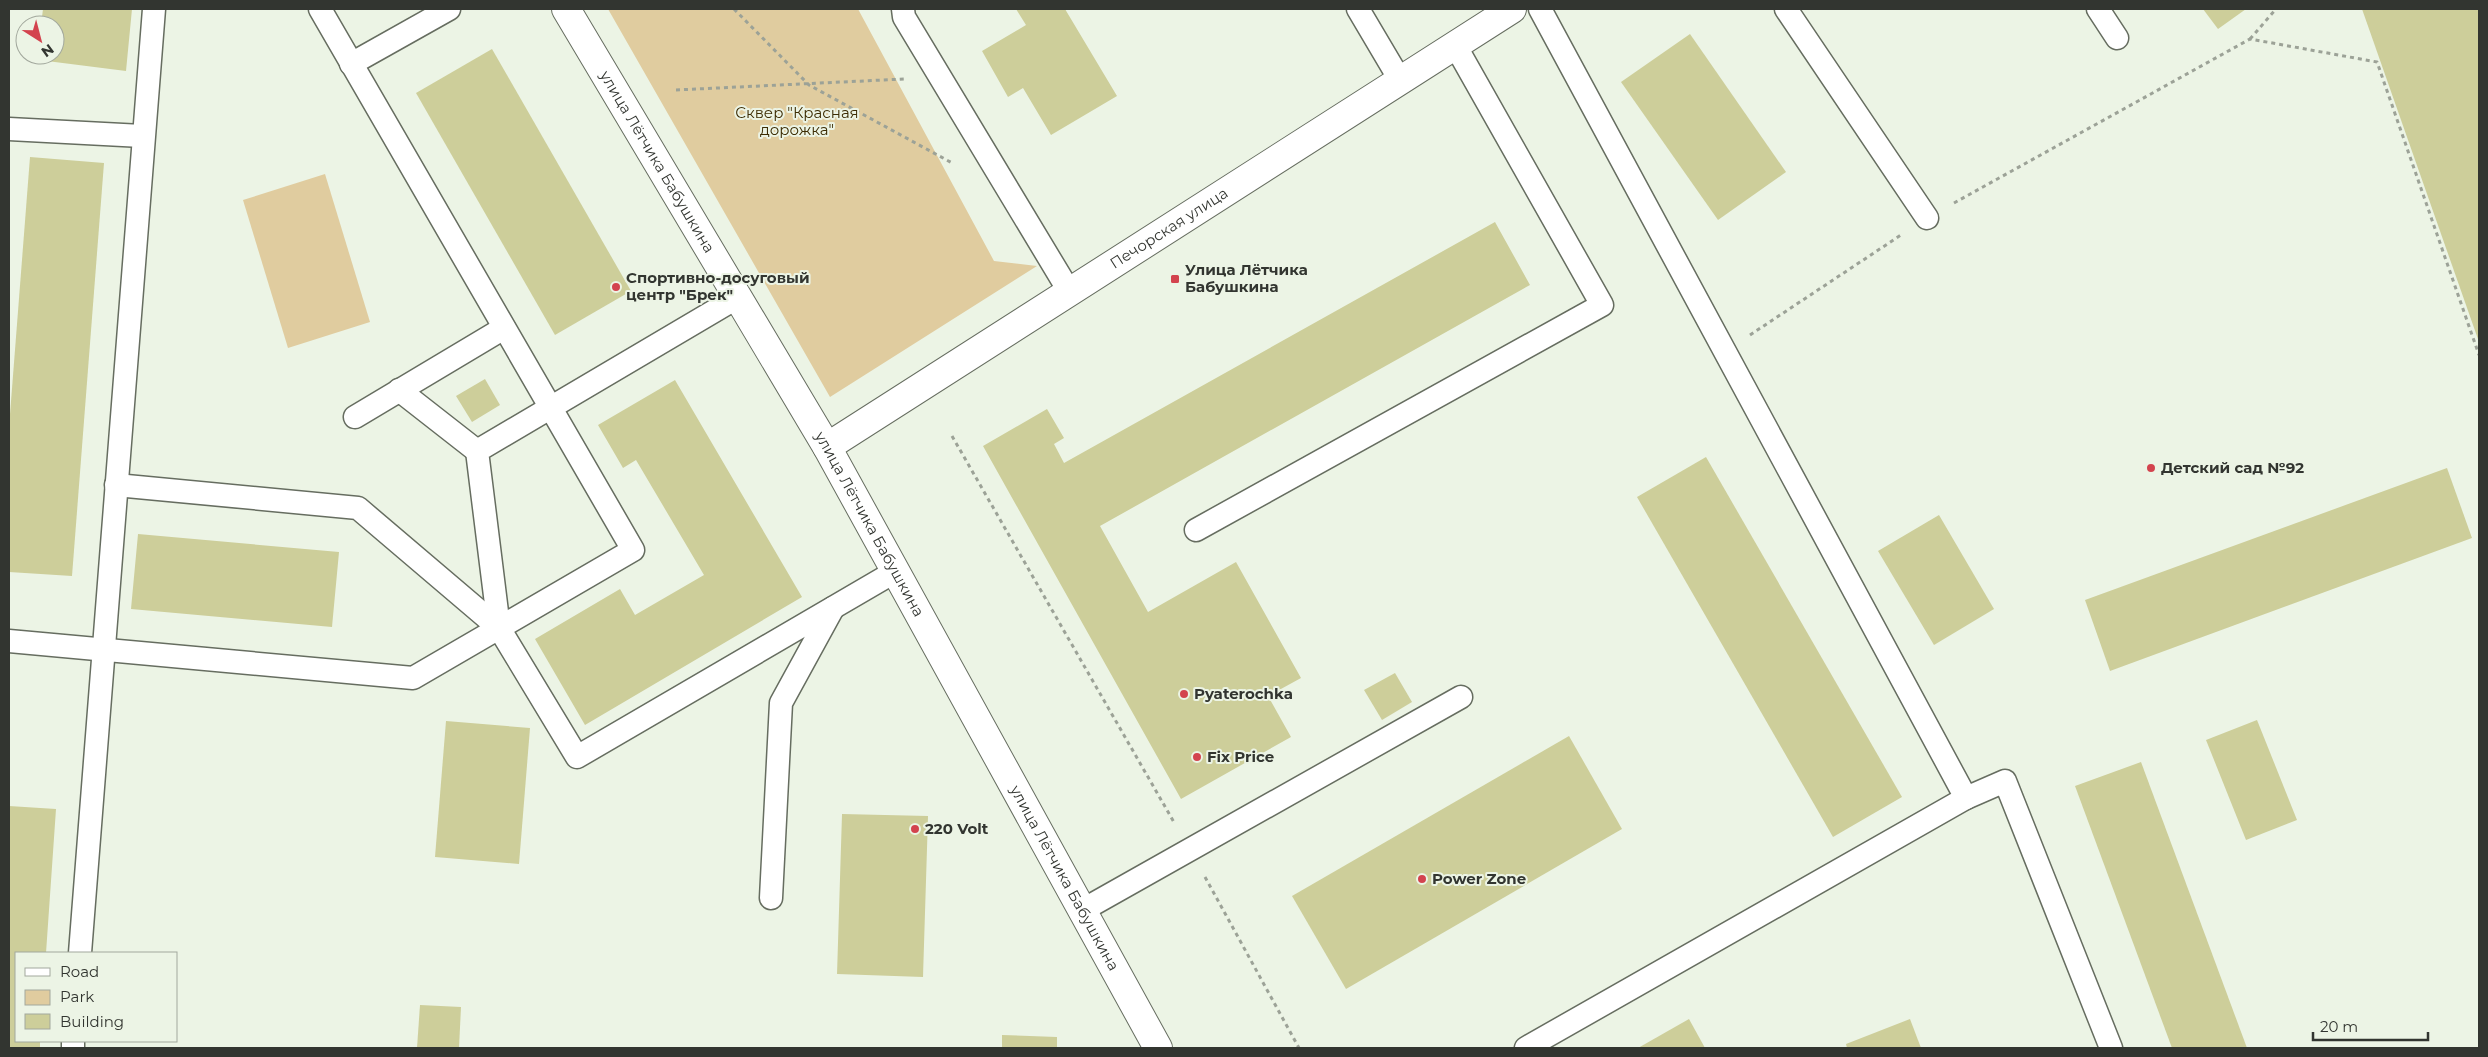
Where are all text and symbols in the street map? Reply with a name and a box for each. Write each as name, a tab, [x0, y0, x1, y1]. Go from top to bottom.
north arrow	[15, 15, 65, 65]
text: N	[38, 40, 58, 61]
street label: улица Лётчика Бабушкина	[595, 66, 719, 256]
park label: Сквер "Красная дорожка"	[735, 103, 859, 139]
street label: Печорская улица	[1106, 183, 1231, 273]
place label: Улица Лётчика Бабушкина	[1185, 260, 1308, 296]
place label: Спортивно-досуговый центр "Брек"	[626, 268, 810, 304]
marker: Улица Лётчика Бабушкина	[1169, 273, 1181, 285]
marker: Спортивно-досуговый центр "Брек"	[610, 281, 622, 293]
street label: улица Лётчика Бабушкина	[810, 427, 929, 620]
place label: Детский сад №92	[2161, 458, 2304, 477]
marker: Детский сад №92	[2145, 462, 2157, 474]
place label: Pyaterochka	[1194, 684, 1293, 703]
marker: Pyaterochka	[1178, 688, 1190, 700]
place label: Fix Price	[1207, 747, 1274, 766]
marker: Fix Price	[1191, 751, 1203, 763]
street label: улица Лётчика Бабушкина	[1006, 781, 1124, 974]
place label: 220 Volt	[925, 819, 989, 838]
marker: 220 Volt	[909, 823, 921, 835]
place label: Power Zone	[1432, 869, 1526, 888]
marker: Power Zone	[1416, 873, 1428, 885]
legend	[15, 952, 178, 1042]
text: Road	[60, 962, 99, 981]
text: Park	[60, 987, 94, 1006]
scale bar	[2313, 1010, 2428, 1042]
text: Building	[60, 1012, 124, 1031]
text: 20 m	[2320, 1017, 2358, 1036]

